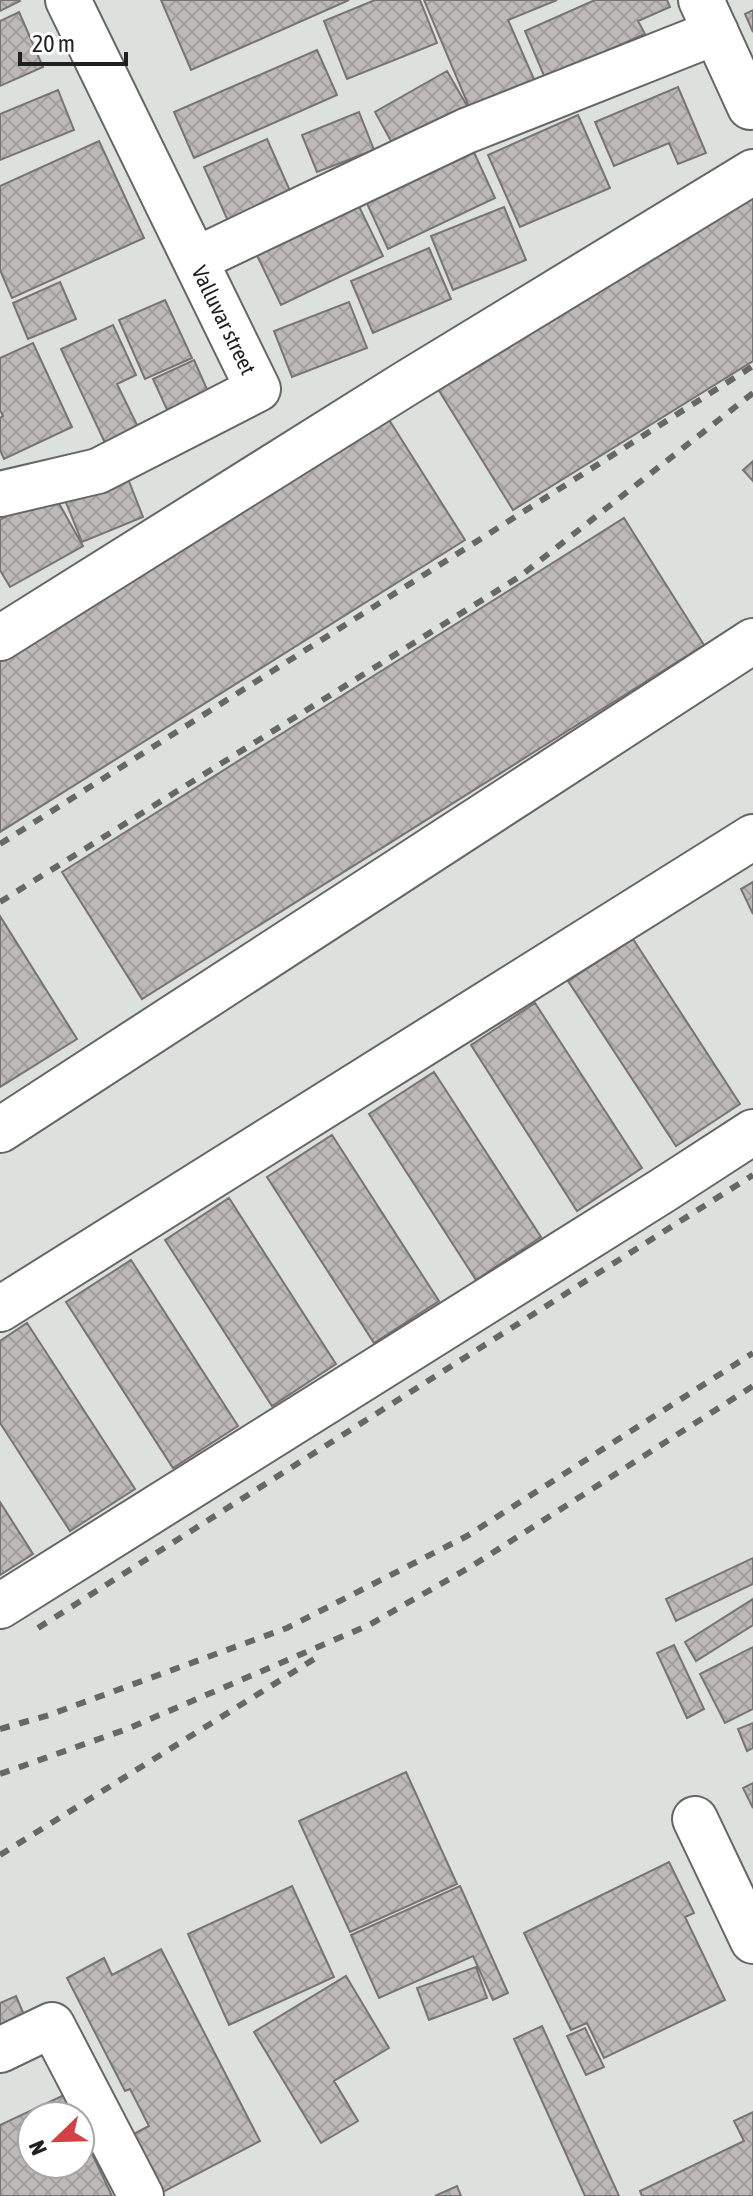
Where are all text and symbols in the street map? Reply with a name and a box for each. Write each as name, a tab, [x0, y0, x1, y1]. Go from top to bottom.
scale bar	[20, 16, 126, 66]
text: 20 m	[32, 30, 75, 57]
street label: Valluvar street	[186, 261, 262, 379]
north arrow	[16, 2100, 96, 2180]
text: N	[23, 2137, 52, 2159]

